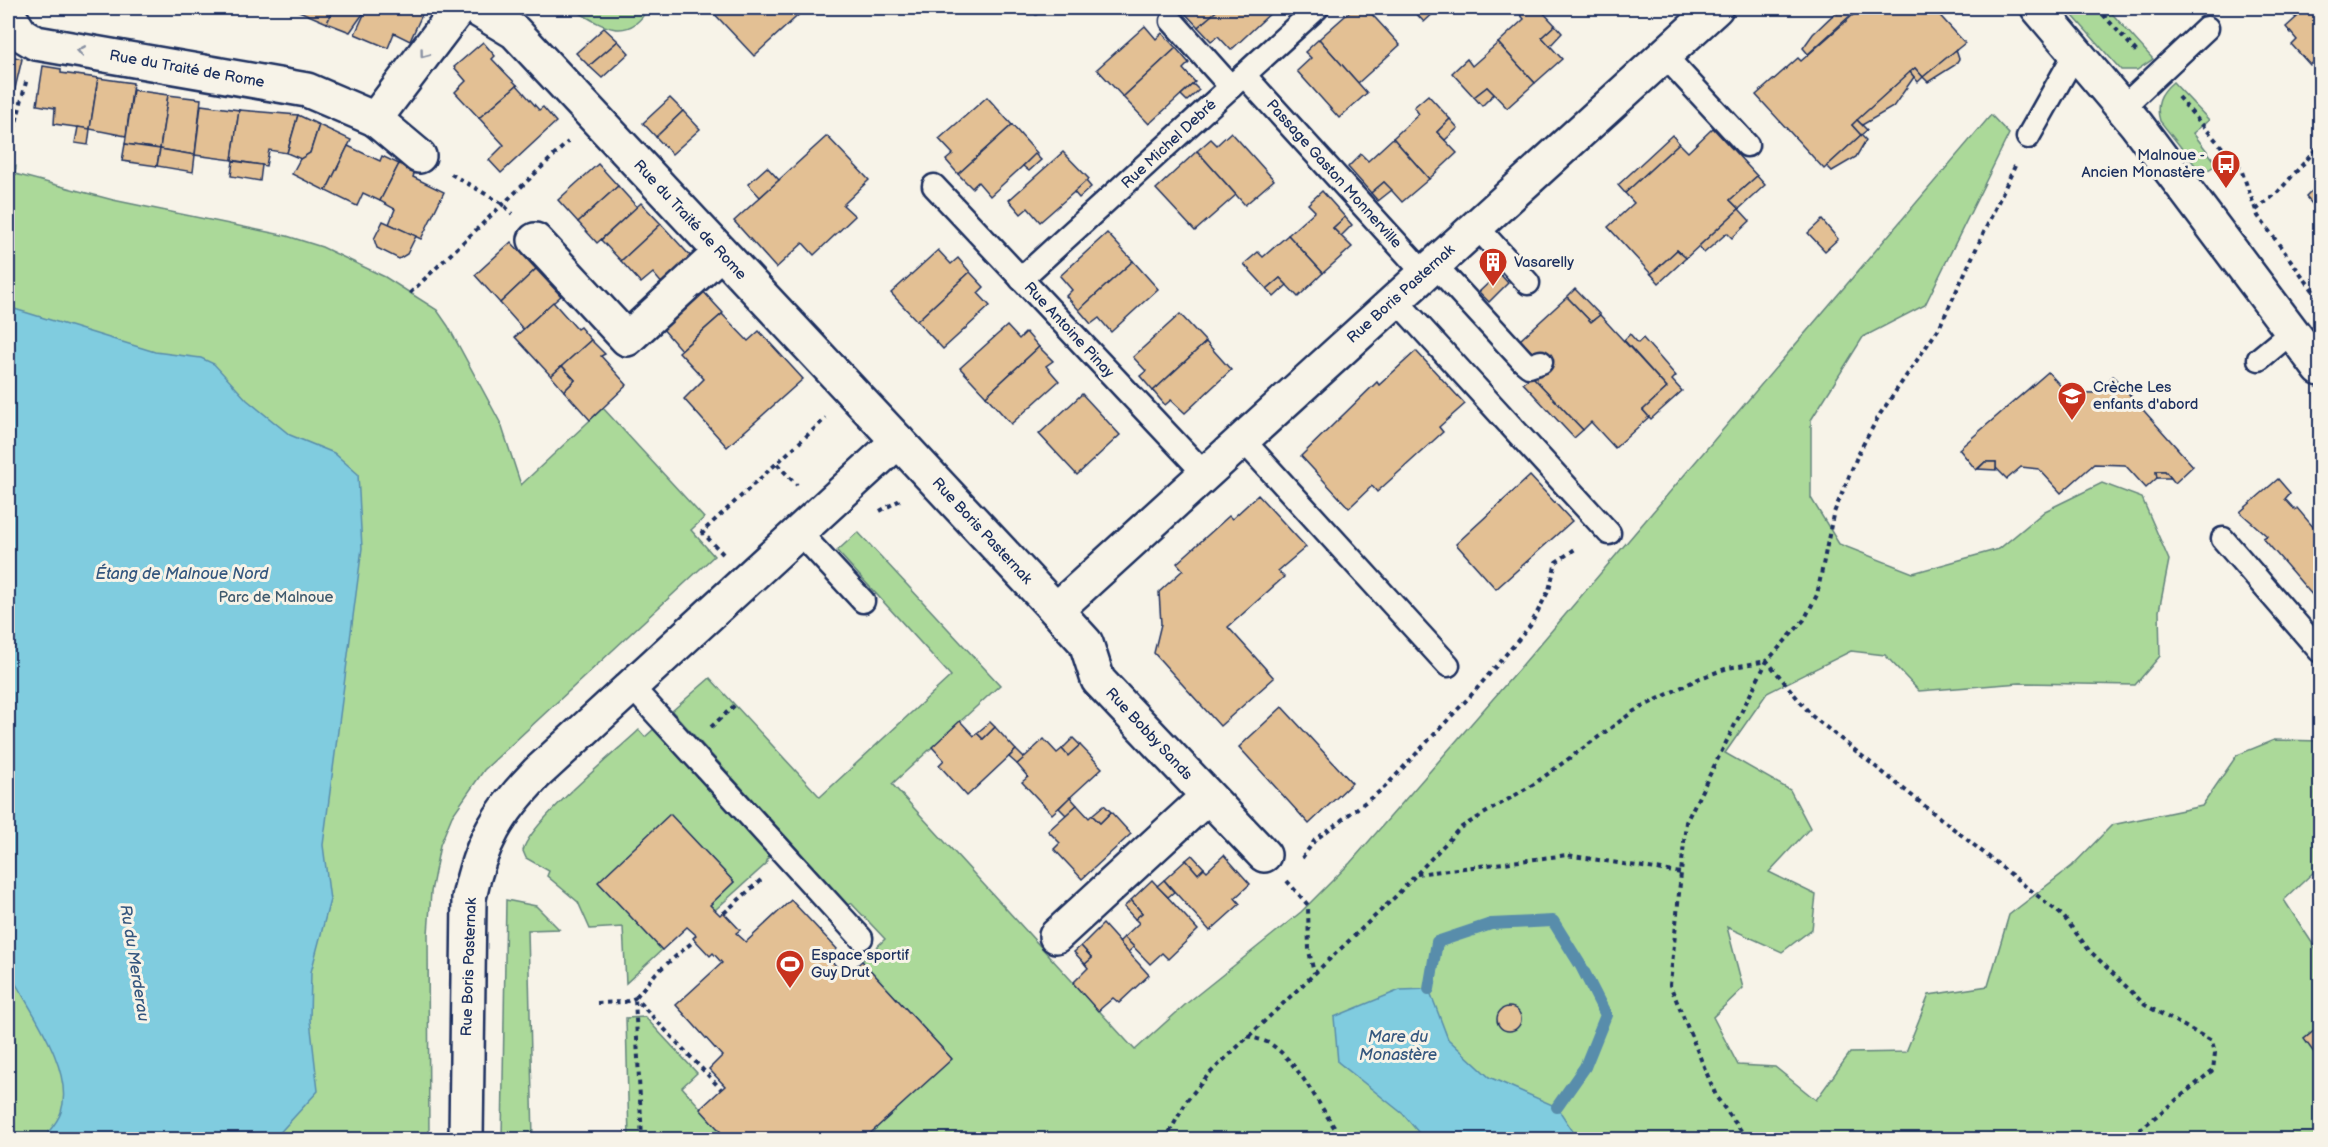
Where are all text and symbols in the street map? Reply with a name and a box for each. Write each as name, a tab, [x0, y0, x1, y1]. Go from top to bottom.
one-way arrow	[77, 45, 86, 57]
street label: Rue du Traité de Rome	[108, 46, 266, 92]
one-way arrow	[420, 47, 431, 58]
street label: Rue Michel Debré	[1117, 95, 1221, 193]
street label: Passage Gaston Monnerville	[1262, 96, 1406, 252]
place label: Malnoue - Ancien Monastère	[2081, 146, 2205, 182]
bus stop icon: Malnoue - Ancien Monastère	[2210, 148, 2242, 190]
street label: Rue du Traité de Rome	[629, 156, 751, 284]
street label: Rue Boris Pasternak	[1343, 240, 1459, 347]
building icon: Vasarelly	[1477, 246, 1509, 288]
place label: Vasarelly	[1514, 253, 1574, 272]
street label: Rue Antoine Pinay	[1020, 278, 1118, 382]
place label: Crèche Les enfants d'abord	[2093, 378, 2198, 414]
school or university icon: Crèche Les enfants d'abord	[2056, 380, 2088, 422]
street label: Rue Boris Pasternak	[928, 474, 1037, 589]
water label: Étang de Malnoue Nord	[95, 563, 269, 584]
park label: Parc de Malnoue	[219, 588, 334, 607]
street label: Rue Bobby Sands	[1101, 684, 1197, 784]
street label: Rue Boris Pasternak	[457, 897, 481, 1037]
water label: Ru du Merderau	[115, 903, 153, 1023]
place label: Espace sportif Guy Drut	[811, 946, 910, 982]
sports icon: Espace sportif Guy Drut	[774, 948, 806, 990]
water label: Mare du Monastère	[1359, 1028, 1437, 1065]

